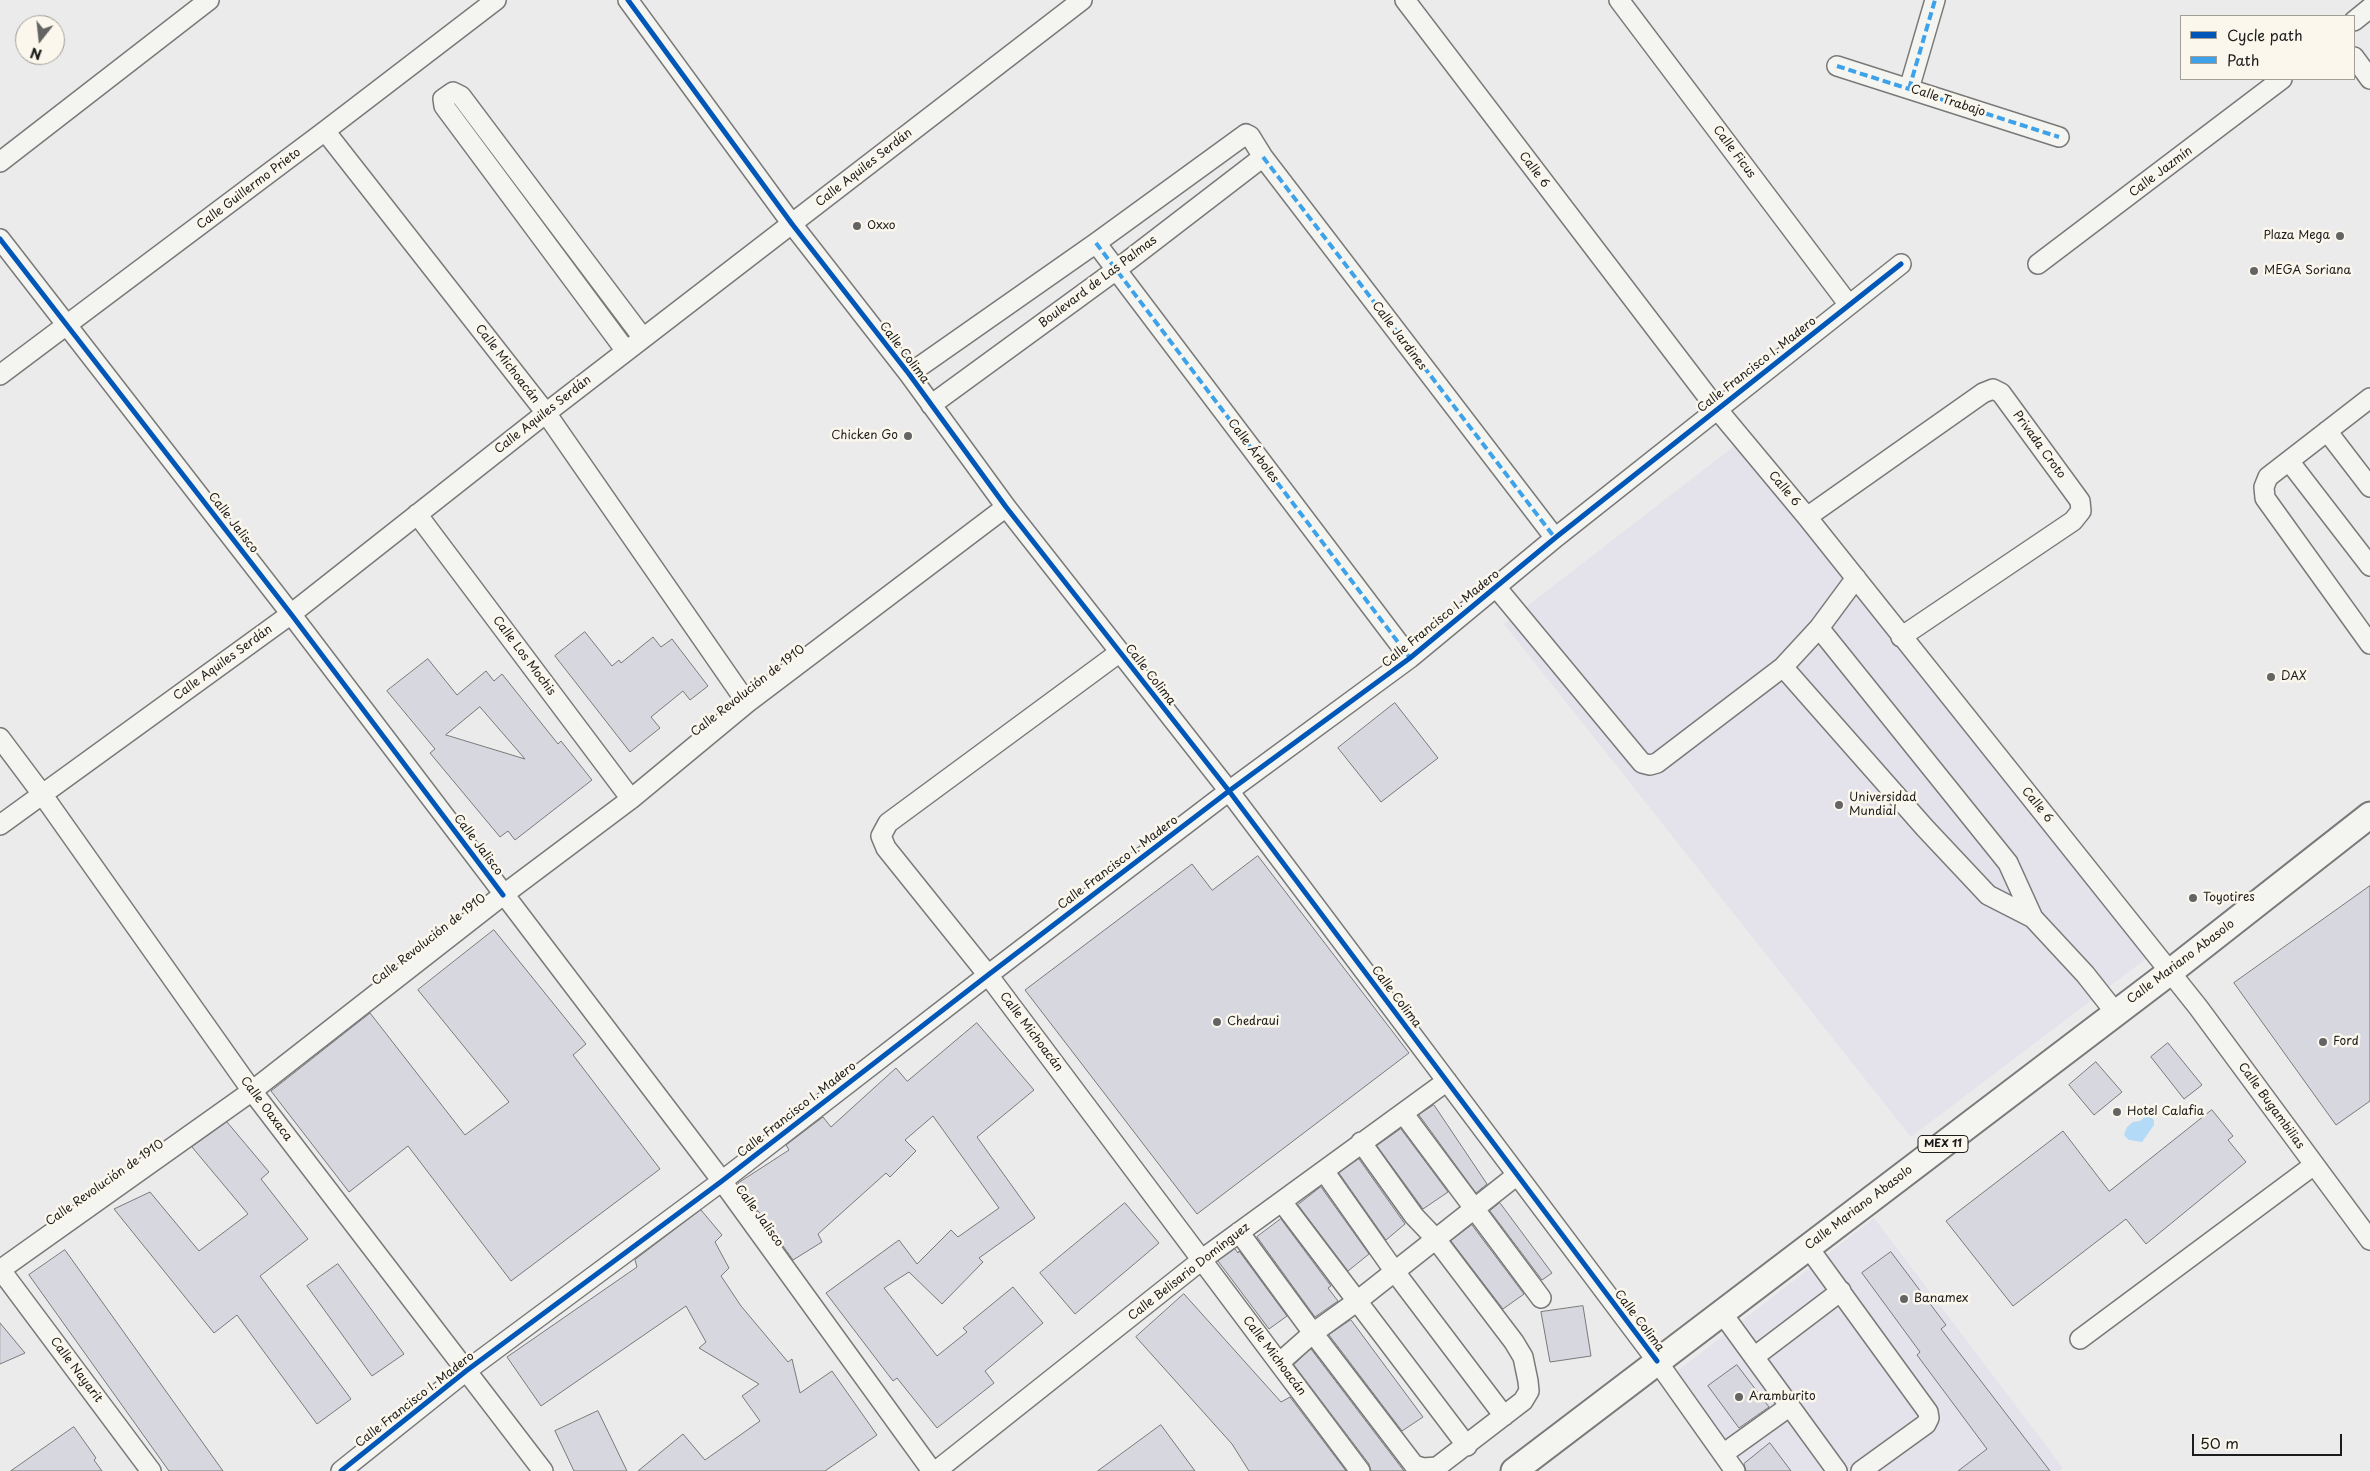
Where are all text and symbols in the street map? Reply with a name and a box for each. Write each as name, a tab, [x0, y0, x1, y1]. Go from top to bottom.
north arrow	[15, 15, 65, 65]
legend	[2180, 15, 2355, 80]
text: Cycle path	[2227, 23, 2303, 46]
text: N	[28, 42, 44, 66]
text: Path	[2227, 48, 2259, 71]
street label: Calle Trabajo	[1909, 82, 1987, 120]
street label: Calle Ficus	[1710, 123, 1758, 181]
street label: Calle Aquiles Serdán	[813, 126, 915, 210]
street label: Calle Jazmín	[2127, 144, 2195, 200]
street label: Calle Guillermo Prieto	[194, 145, 304, 233]
street label: Calle 6	[1516, 149, 1552, 191]
place label: Oxxo	[867, 219, 896, 233]
marker: Oxxo	[851, 220, 863, 232]
place label: Plaza Mega	[2263, 229, 2330, 243]
marker: Plaza Mega	[2334, 230, 2346, 242]
street label: Boulevard de Las Palmas	[1036, 233, 1160, 331]
place label: MEGA Soriana	[2264, 264, 2351, 278]
marker: MEGA Soriana	[2248, 265, 2260, 277]
street label: Calle Jardines	[1369, 299, 1429, 373]
street label: Calle Francisco I. Madero	[1695, 314, 1819, 416]
street label: Calle Colima	[876, 319, 932, 387]
street label: Calle Michoacán	[472, 322, 542, 406]
street label: Calle Aquiles Serdán	[492, 373, 594, 457]
street label: Privada Croto	[2010, 408, 2068, 482]
street label: Calle Árboles	[1224, 416, 1282, 486]
place label: Chicken Go	[831, 429, 898, 443]
marker: Chicken Go	[902, 430, 914, 442]
street label: Calle 6	[1765, 468, 1803, 510]
street label: Calle Jalisco	[205, 490, 261, 556]
street label: Calle Francisco I. Madero	[1379, 567, 1503, 671]
street label: Calle Los Mochis	[489, 613, 559, 699]
street label: Calle Aquiles Serdán	[171, 622, 275, 704]
street label: Calle Revolución de 1910	[688, 642, 808, 740]
street label: Calle Colima	[1122, 642, 1178, 708]
place label: DAX	[2281, 670, 2307, 684]
marker: DAX	[2265, 671, 2277, 683]
street label: Calle 6	[2018, 784, 2056, 826]
place label: Universidad Mundial	[1849, 791, 1917, 819]
marker: Universidad Mundial	[1833, 799, 1845, 811]
street label: Calle Jalisco	[450, 812, 506, 878]
street label: Calle Francisco I. Madero	[1055, 813, 1181, 913]
street label: Calle Revolución de 1910	[369, 891, 489, 989]
place label: Toyotires	[2203, 891, 2255, 905]
marker: Toyotires	[2187, 892, 2199, 904]
street label: Calle Mariano Abasolo	[2124, 917, 2238, 1007]
street label: Calle Colima	[1368, 963, 1424, 1031]
street label: Calle Michoacán	[996, 989, 1066, 1075]
place label: Chedraui	[1227, 1015, 1279, 1029]
marker: Chedraui	[1211, 1016, 1223, 1028]
place label: Ford	[2333, 1035, 2359, 1049]
marker: Ford	[2317, 1036, 2329, 1048]
street label: Calle Francisco I. Madero	[735, 1059, 859, 1161]
street label: Calle Bugambilias	[2235, 1060, 2307, 1152]
street label: Calle Oaxaca	[237, 1074, 295, 1144]
place label: Hotel Calafia	[2127, 1105, 2204, 1119]
marker: Hotel Calafia	[2111, 1106, 2123, 1118]
road number: MEX 11	[1918, 1136, 1968, 1152]
street label: Calle Revolución de 1910	[43, 1137, 167, 1229]
street label: Calle Mariano Abasolo	[1802, 1163, 1916, 1253]
street label: Calle Jalisco	[732, 1182, 786, 1250]
street label: Calle Belisario Domínguez	[1125, 1220, 1253, 1324]
street label: Calle Colima	[1611, 1287, 1667, 1355]
place label: Banamex	[1914, 1292, 1968, 1306]
marker: Banamex	[1898, 1293, 1910, 1305]
street label: Calle Michoacán	[1239, 1313, 1309, 1399]
street label: Calle Nayarit	[47, 1335, 105, 1405]
street label: Calle Francisco I. Madero	[353, 1349, 477, 1451]
place label: Aramburito	[1749, 1390, 1816, 1404]
marker: Aramburito	[1733, 1391, 1745, 1403]
scale bar	[2195, 1424, 2345, 1456]
text: 50 m	[2200, 1431, 2239, 1454]

